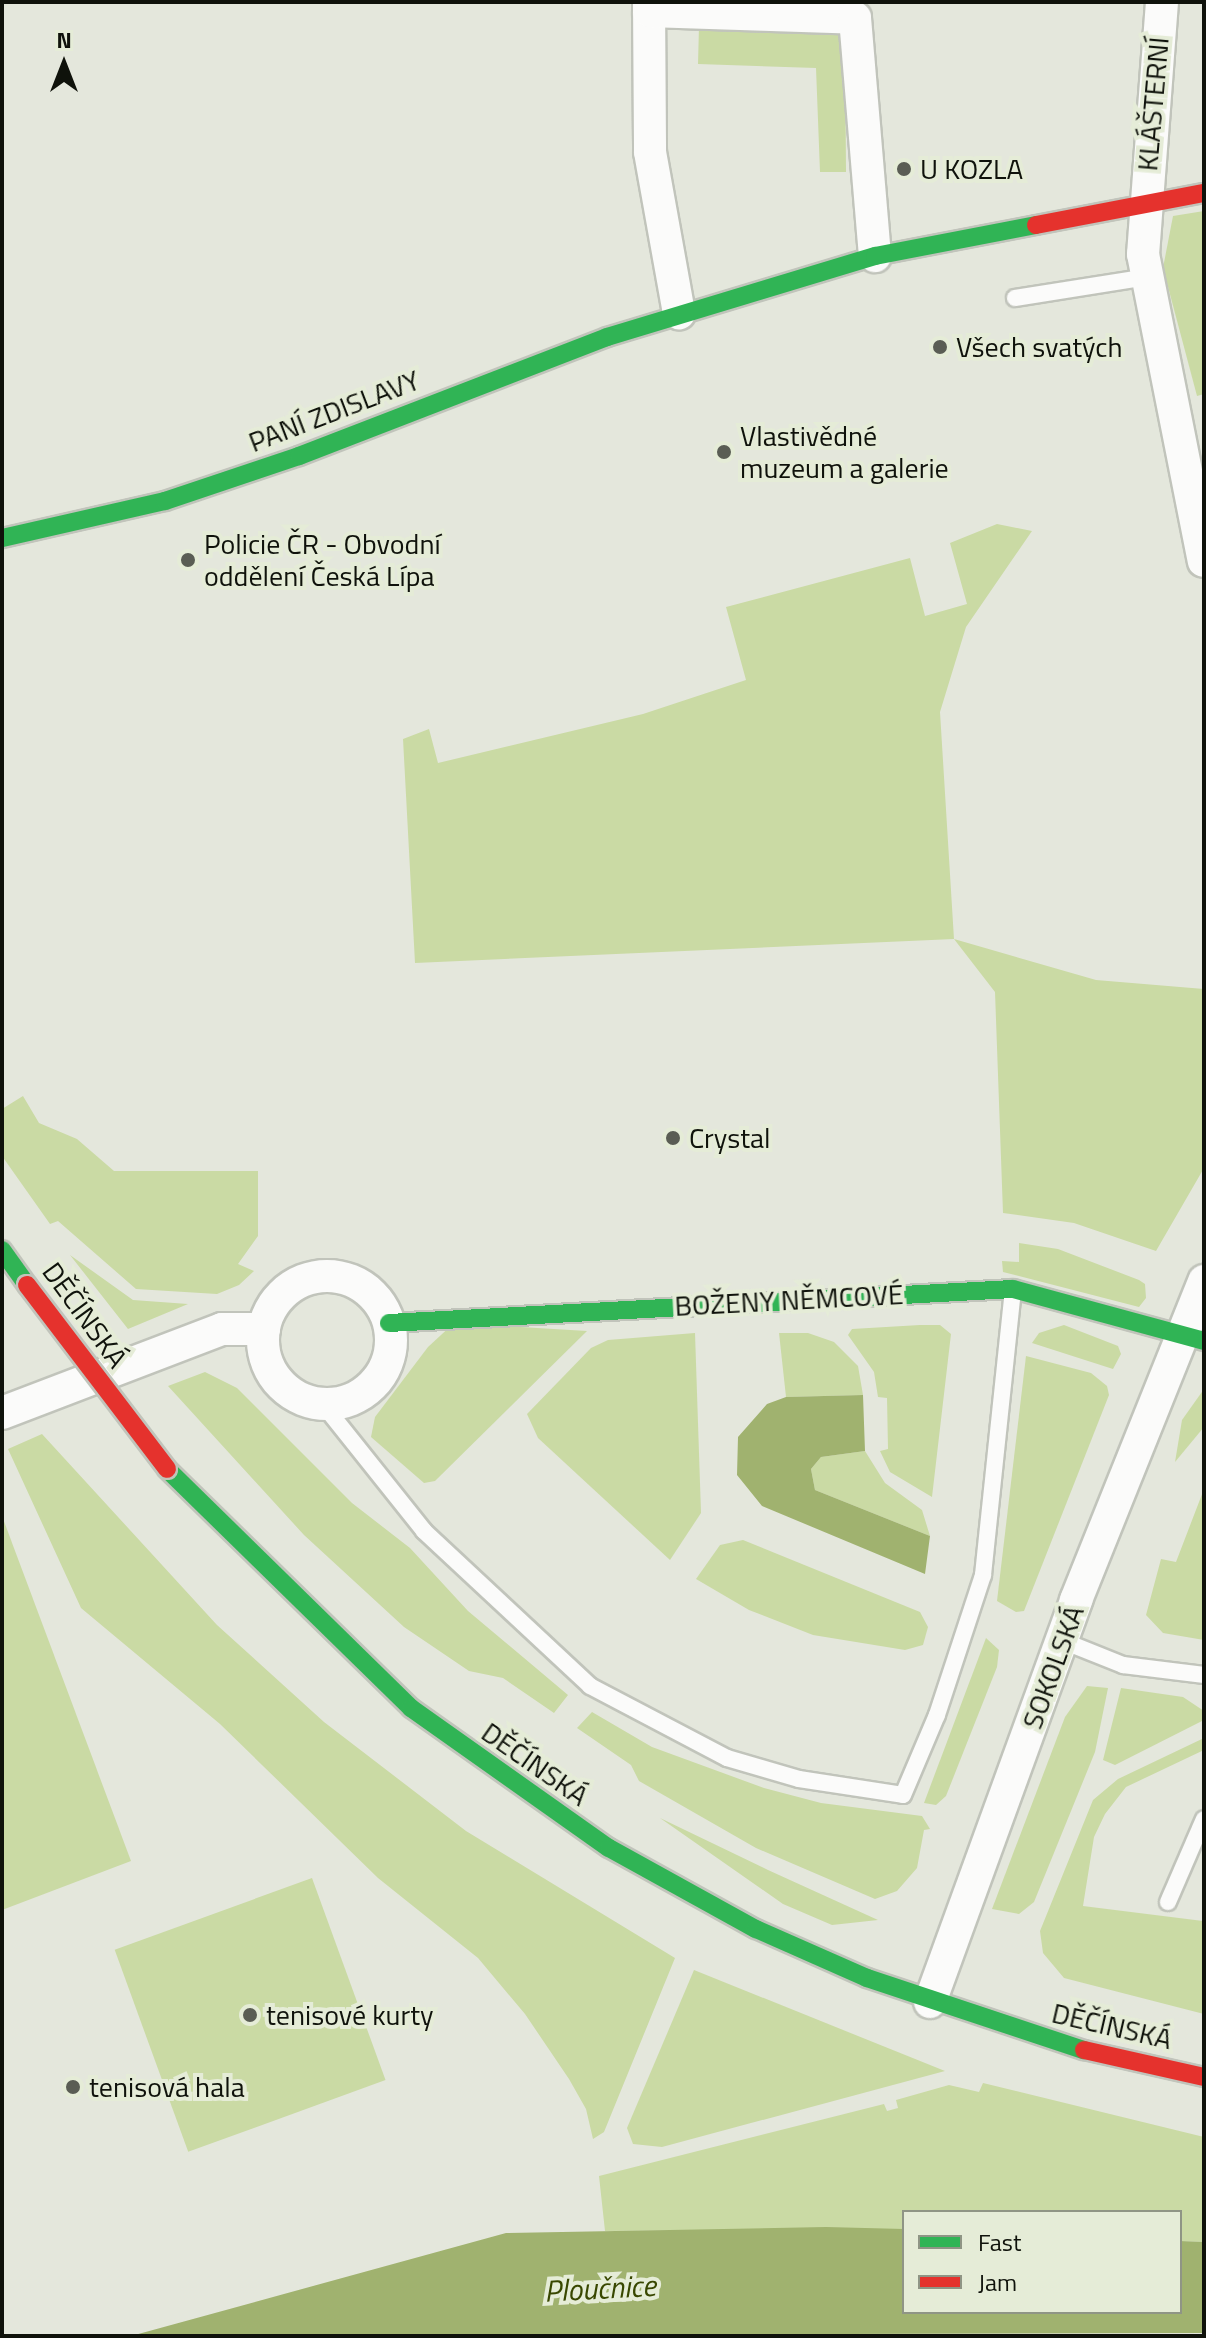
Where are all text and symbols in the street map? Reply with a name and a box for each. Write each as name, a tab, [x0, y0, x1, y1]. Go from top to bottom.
text: N	[56, 23, 72, 57]
north arrow	[24, 24, 104, 104]
street label: KLÁŠTERNÍ	[1130, 36, 1176, 172]
place label: U KOZLA	[920, 152, 1023, 186]
marker: U KOZLA	[895, 160, 913, 178]
place label: Všech svatých	[956, 330, 1123, 364]
marker: Všech svatých	[931, 338, 949, 356]
street label: PANÍ ZDISLAVY	[244, 363, 424, 459]
place label: Vlastivědné muzeum a galerie	[740, 419, 949, 485]
marker: Vlastivědné muzeum a galerie	[715, 443, 733, 461]
place label: Policie ČR - Obvodní oddělení Česká Lípa	[204, 527, 441, 593]
marker: Policie ČR - Obvodní oddělení Česká Lípa	[179, 551, 197, 569]
place label: Crystal	[689, 1121, 770, 1155]
marker: Crystal	[664, 1129, 682, 1147]
street label: DĚČÍNSKÁ	[36, 1256, 134, 1374]
street label: BOŽENY NĚMCOVÉ	[674, 1277, 904, 1323]
street label: SOKOLSKÁ	[1015, 1601, 1091, 1733]
street label: DĚČÍNSKÁ	[475, 1715, 595, 1813]
street label: DĚČÍNSKÁ	[1049, 1996, 1175, 2056]
place label: tenisové kurty	[266, 1998, 434, 2032]
marker: tenisové kurty	[241, 2006, 259, 2024]
place label: tenisová hala	[89, 2070, 245, 2104]
marker: tenisová hala	[64, 2078, 82, 2096]
legend	[902, 2210, 1182, 2314]
text: Fast	[978, 2224, 1021, 2260]
text: Jam	[978, 2264, 1017, 2300]
water label: Ploučnice	[543, 2267, 657, 2309]

